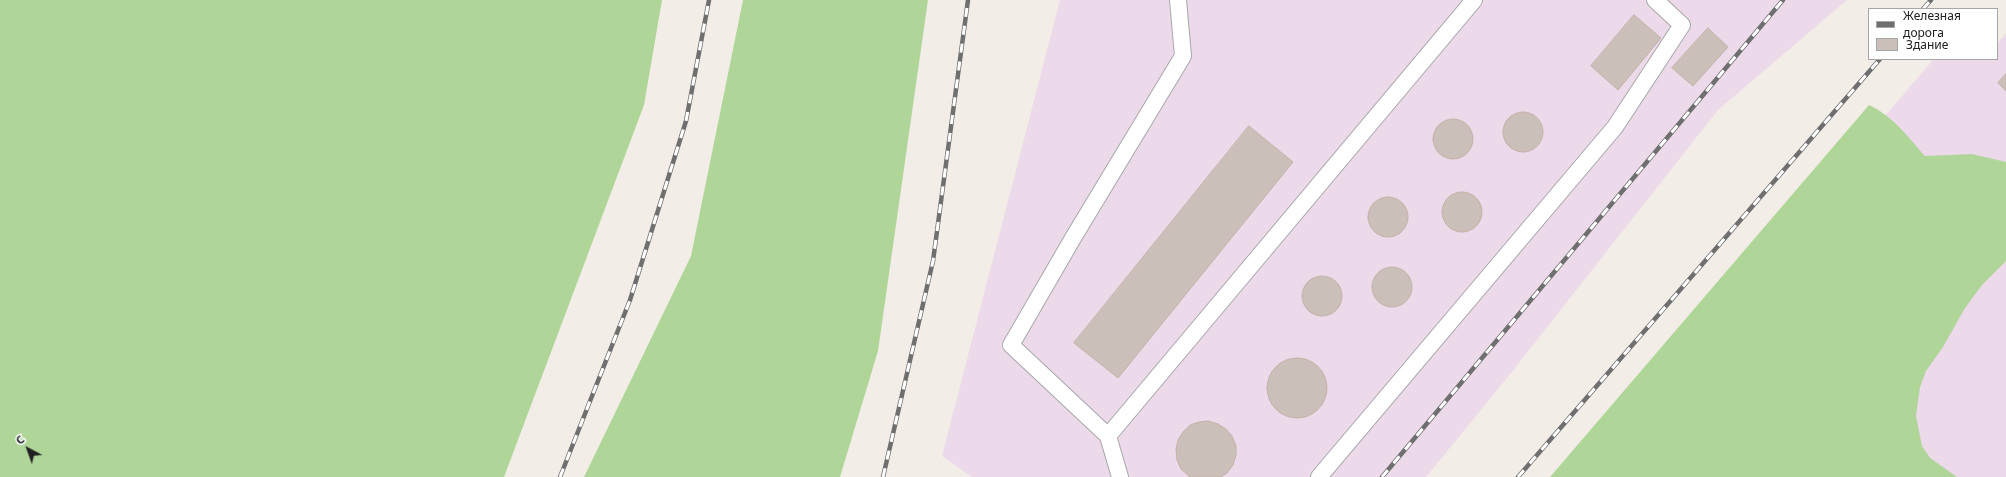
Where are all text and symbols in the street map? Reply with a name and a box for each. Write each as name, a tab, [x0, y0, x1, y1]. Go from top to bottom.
text: Железная дорога	[1903, 7, 1961, 41]
legend	[1868, 8, 1998, 60]
text: Здание	[1906, 36, 1948, 53]
north arrow	[8, 429, 48, 469]
text: С	[12, 432, 27, 448]

